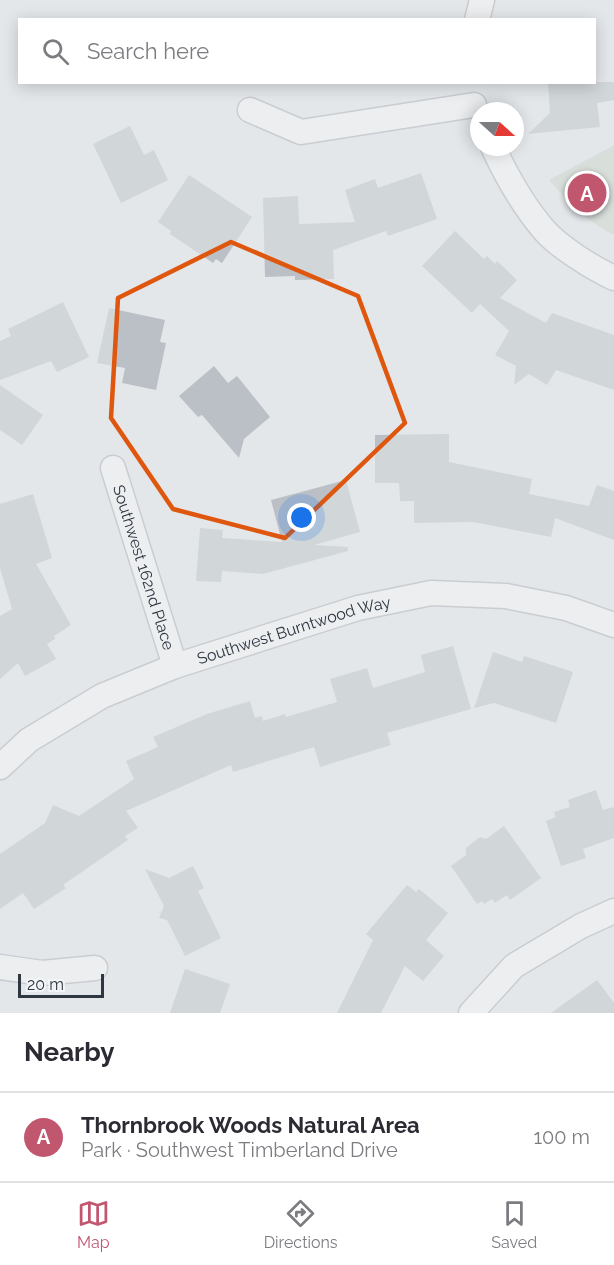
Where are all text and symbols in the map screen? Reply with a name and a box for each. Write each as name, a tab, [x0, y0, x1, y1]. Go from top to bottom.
search box	[18, 18, 596, 84]
icon: search	[39, 35, 72, 68]
text: Search here	[87, 38, 209, 64]
north arrow	[470, 102, 524, 156]
pin: A	[568, 170, 606, 216]
street label: Southwest 162nd Place	[109, 482, 179, 652]
your location	[287, 503, 316, 532]
street label: Southwest Burntwood Way	[195, 592, 392, 668]
scale bar	[18, 971, 104, 998]
text: 20 m	[27, 975, 64, 994]
text: Nearby	[24, 1037, 114, 1067]
text: Thornbrook Woods Natural Area	[81, 1112, 420, 1138]
text: A	[37, 1125, 50, 1149]
text: 100 m	[533, 1125, 590, 1149]
text: Park · Southwest Timberland Drive	[81, 1138, 398, 1162]
tab: Map	[77, 1197, 110, 1252]
tab: Directions	[264, 1197, 338, 1252]
tab: Saved	[491, 1197, 537, 1252]

